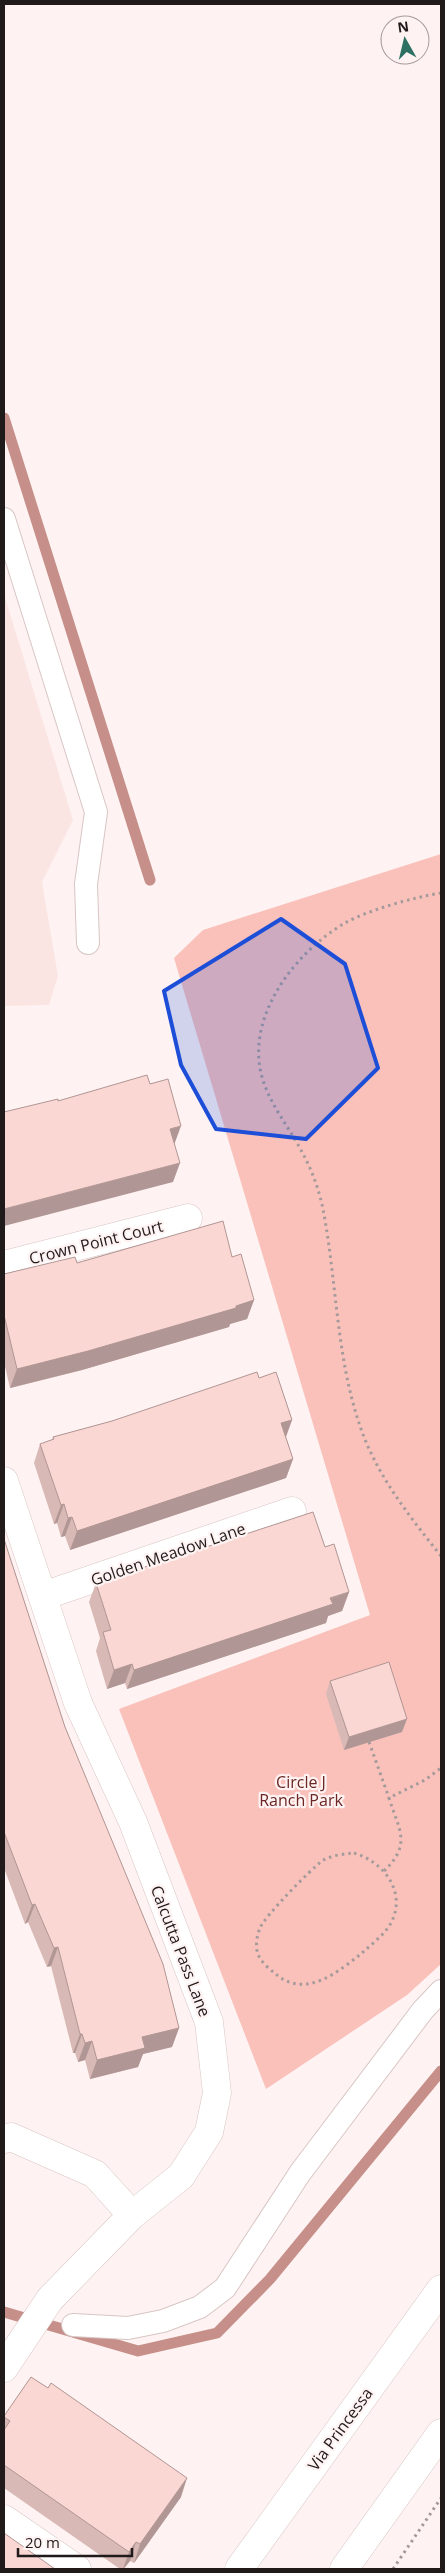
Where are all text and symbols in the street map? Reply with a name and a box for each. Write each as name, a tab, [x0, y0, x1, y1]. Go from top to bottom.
north arrow	[380, 15, 430, 65]
text: N	[396, 16, 410, 37]
street label: Crown Point Court	[27, 1215, 166, 1269]
street label: Golden Meadow Lane	[88, 1517, 248, 1591]
park label: Circle J Ranch Park	[259, 1771, 343, 1811]
street label: Calcutta Pass Lane	[146, 1882, 216, 2020]
street label: Via Princessa	[302, 2383, 378, 2475]
scale bar	[18, 2526, 131, 2558]
text: 20 m	[25, 2532, 60, 2552]

